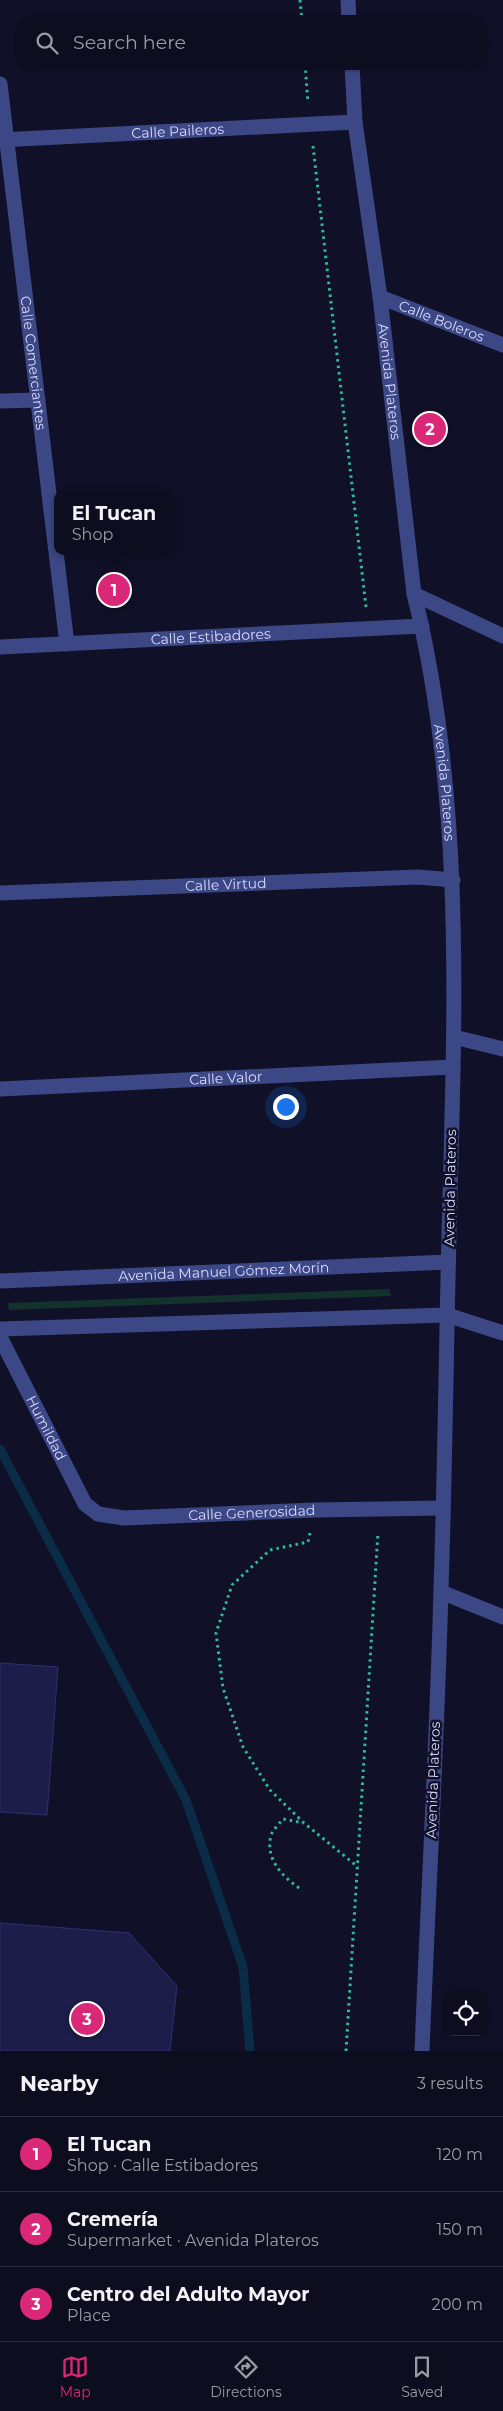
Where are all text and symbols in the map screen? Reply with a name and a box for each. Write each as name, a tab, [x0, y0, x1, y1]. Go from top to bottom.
search box	[15, 15, 488, 70]
icon: search	[33, 29, 61, 57]
text: Search here	[73, 31, 186, 54]
street label: Calle Paileros	[131, 120, 225, 142]
street label: Calle Comerciantes	[16, 295, 50, 431]
street label: Calle Boleros	[396, 296, 487, 346]
street label: Avenida Plateros	[374, 322, 405, 441]
pin: 2	[414, 410, 446, 448]
popup	[54, 490, 174, 555]
text: El Tucan	[72, 502, 156, 525]
text: Shop	[72, 525, 113, 544]
pin: 1	[98, 571, 130, 609]
street label: Calle Estibadores	[150, 625, 271, 648]
street label: Avenida Plateros	[430, 723, 459, 842]
street label: Calle Virtud	[185, 874, 267, 895]
street label: Calle Valor	[189, 1067, 263, 1089]
your location	[273, 1094, 299, 1120]
street label: Avenida Plateros	[440, 1129, 460, 1247]
street label: Avenida Manuel Gómez Morín	[118, 1258, 330, 1285]
street label: Humildad	[22, 1392, 70, 1463]
street label: Calle Generosidad	[188, 1501, 316, 1524]
street label: Avenida Plateros	[422, 1721, 444, 1839]
map controls	[443, 1991, 488, 2036]
button: locate	[443, 1991, 488, 2036]
pin: 3	[71, 2000, 103, 2038]
text: Nearby	[20, 2071, 99, 2096]
text: 3 results	[417, 2074, 483, 2093]
text: El Tucan	[67, 2133, 152, 2156]
text: 1	[33, 2145, 39, 2164]
text: 120 m	[436, 2145, 483, 2164]
text: Shop · Calle Estibadores	[67, 2156, 258, 2175]
text: Cremería	[67, 2208, 158, 2231]
text: 2	[31, 2220, 41, 2239]
text: 150 m	[436, 2220, 483, 2239]
text: Supermarket · Avenida Plateros	[67, 2231, 319, 2250]
text: Centro del Adulto Mayor	[67, 2283, 309, 2306]
text: 3	[31, 2295, 41, 2314]
text: 200 m	[432, 2295, 483, 2314]
text: Place	[67, 2306, 111, 2325]
tab: Map	[60, 2353, 91, 2401]
tab: Directions	[210, 2353, 282, 2401]
tab: Saved	[401, 2353, 443, 2401]

